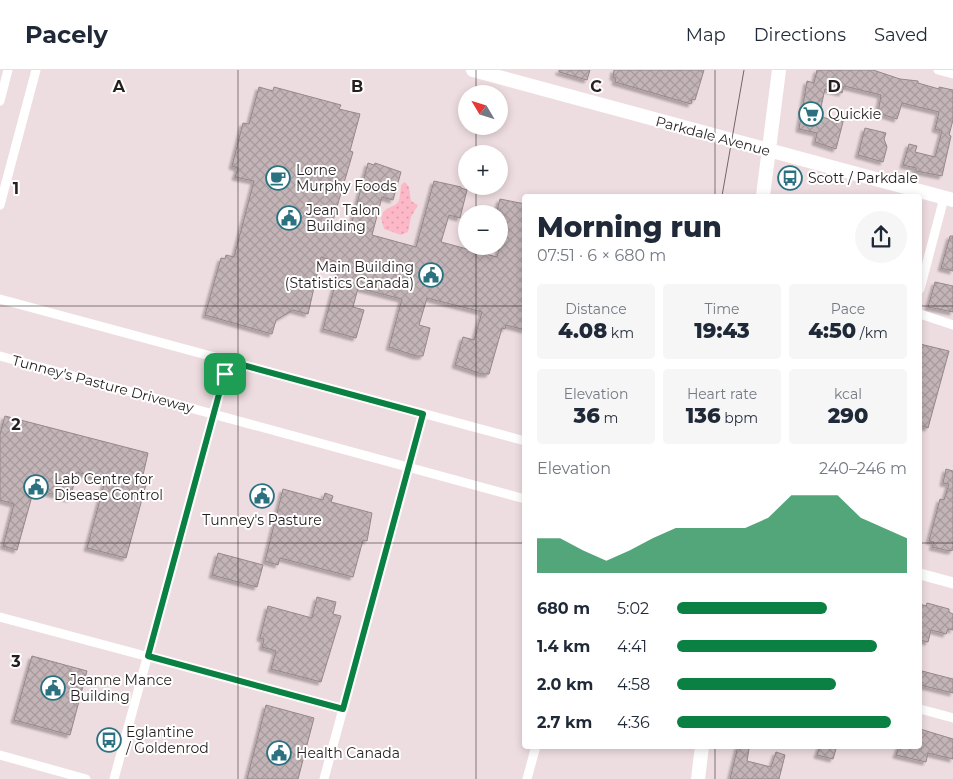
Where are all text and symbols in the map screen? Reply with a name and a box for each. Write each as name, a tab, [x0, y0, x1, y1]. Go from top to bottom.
text: Pacely	[25, 20, 108, 49]
text: Map	[686, 24, 726, 46]
text: Directions	[754, 24, 846, 46]
text: Saved	[874, 24, 928, 46]
text: A	[112, 77, 126, 96]
text: B	[351, 77, 363, 96]
text: C	[590, 77, 602, 96]
text: D	[827, 77, 841, 96]
north arrow	[458, 85, 508, 135]
map controls	[458, 85, 508, 255]
supermarket icon: Quickie	[798, 101, 824, 127]
place label: Quickie	[828, 105, 881, 123]
street label: Parkdale Avenue	[654, 112, 772, 160]
button: +	[458, 145, 508, 195]
place label: Lorne Murphy Foods	[296, 161, 397, 195]
cafe icon: Lorne Murphy Foods	[265, 165, 291, 191]
bus stop icon: Scott / Parkdale	[777, 165, 803, 191]
place label: Scott / Parkdale	[808, 169, 918, 187]
text: 1	[13, 179, 19, 198]
place label: Jean Talon Building	[305, 201, 381, 235]
public building icon: Jean Talon Building	[276, 205, 302, 231]
button: −	[458, 205, 508, 255]
text: Morning run	[537, 210, 722, 244]
button: share	[855, 211, 907, 263]
text: 07:51 · 6 × 680 m	[537, 246, 666, 265]
place label: Main Building (Statistics Canada)	[285, 258, 414, 292]
public building icon: Main Building (Statistics Canada)	[418, 262, 444, 288]
text: Distance	[565, 300, 627, 318]
text: Time	[704, 300, 740, 318]
text: Pace	[831, 300, 865, 318]
text: 4.08	[558, 318, 607, 343]
text: 19:43	[694, 318, 750, 343]
text: 4:50	[808, 318, 856, 343]
text: km	[607, 324, 634, 342]
text: /km	[856, 324, 888, 342]
street label: Tunney's Pasture Driveway	[10, 351, 196, 417]
pin	[204, 353, 246, 395]
icon: arrive	[211, 360, 239, 388]
text: Elevation	[564, 385, 628, 403]
text: Heart rate	[687, 385, 757, 403]
text: kcal	[834, 385, 862, 403]
text: 36	[574, 403, 600, 428]
text: 136	[686, 403, 721, 428]
text: 290	[828, 403, 868, 428]
text: m	[600, 409, 618, 427]
text: bpm	[721, 409, 758, 427]
text: 2	[11, 415, 21, 434]
text: Elevation	[537, 459, 611, 478]
text: 240–246 m	[819, 459, 907, 478]
place label: Lab Centre for Disease Control	[54, 470, 163, 504]
public building icon: Lab Centre for Disease Control	[23, 474, 49, 500]
public building icon: Tunney's Pasture	[249, 483, 275, 509]
place label: Tunney's Pasture	[202, 511, 322, 529]
text: 680 m	[537, 599, 590, 618]
text: 5:02	[617, 599, 649, 618]
text: 1.4 km	[537, 637, 590, 656]
text: 4:41	[617, 637, 647, 656]
text: 3	[10, 652, 21, 671]
place label: Jeanne Mance Building	[69, 671, 172, 705]
public building icon: Jeanne Mance Building	[40, 675, 66, 701]
text: 2.0 km	[537, 675, 593, 694]
text: 4:58	[617, 675, 650, 694]
text: 2.7 km	[537, 713, 592, 732]
text: 4:36	[617, 713, 650, 732]
place label: Eglantine / Goldenrod	[125, 723, 209, 757]
bus stop icon: Eglantine / Goldenrod	[96, 727, 122, 753]
public building icon: Health Canada	[266, 740, 292, 766]
place label: Health Canada	[296, 744, 400, 762]

